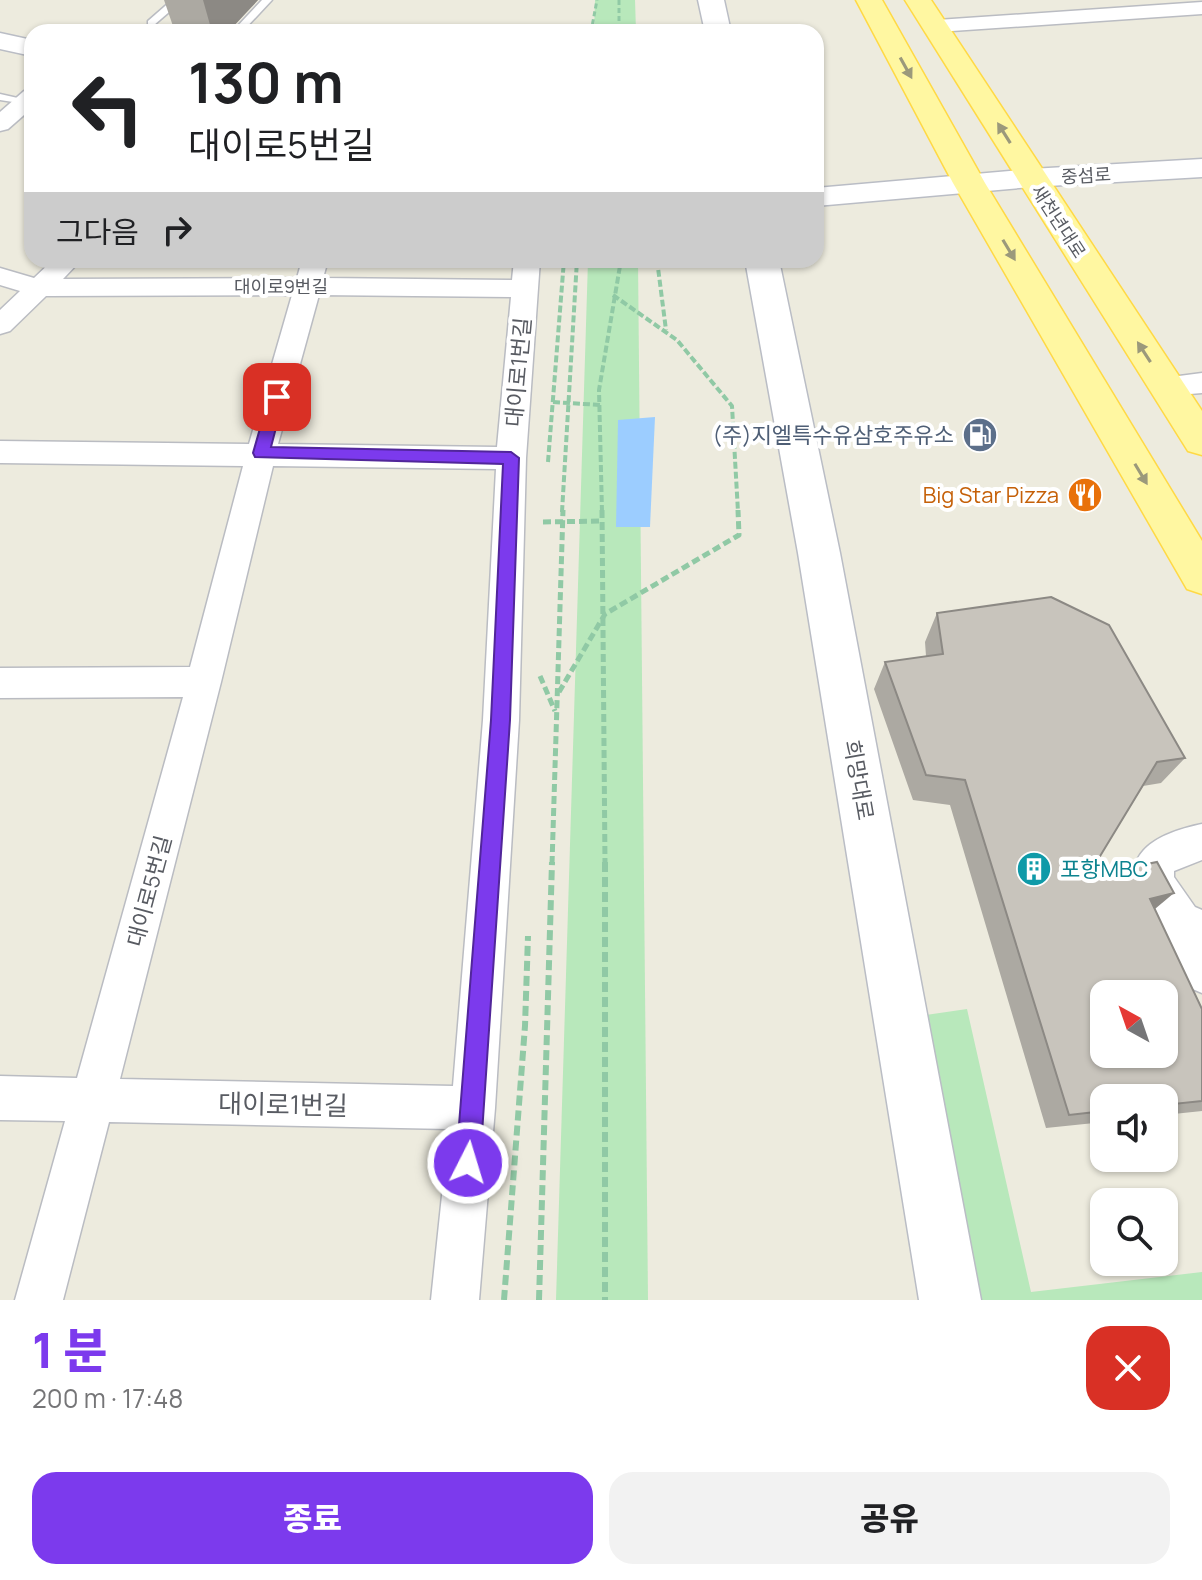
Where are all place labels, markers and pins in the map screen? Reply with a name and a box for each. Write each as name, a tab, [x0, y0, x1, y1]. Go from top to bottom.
pin	[243, 363, 311, 431]
fuel station icon: (주)지엘특수유삼호주유소	[961, 416, 999, 454]
place label: (주)지엘특수유삼호주유소	[713, 420, 954, 450]
restaurant icon: Big Star Pizza	[1066, 476, 1104, 514]
place label: Big Star Pizza	[923, 480, 1059, 510]
building icon: 포항MBC	[1015, 850, 1053, 888]
place label: 포항MBC	[1060, 854, 1148, 884]

